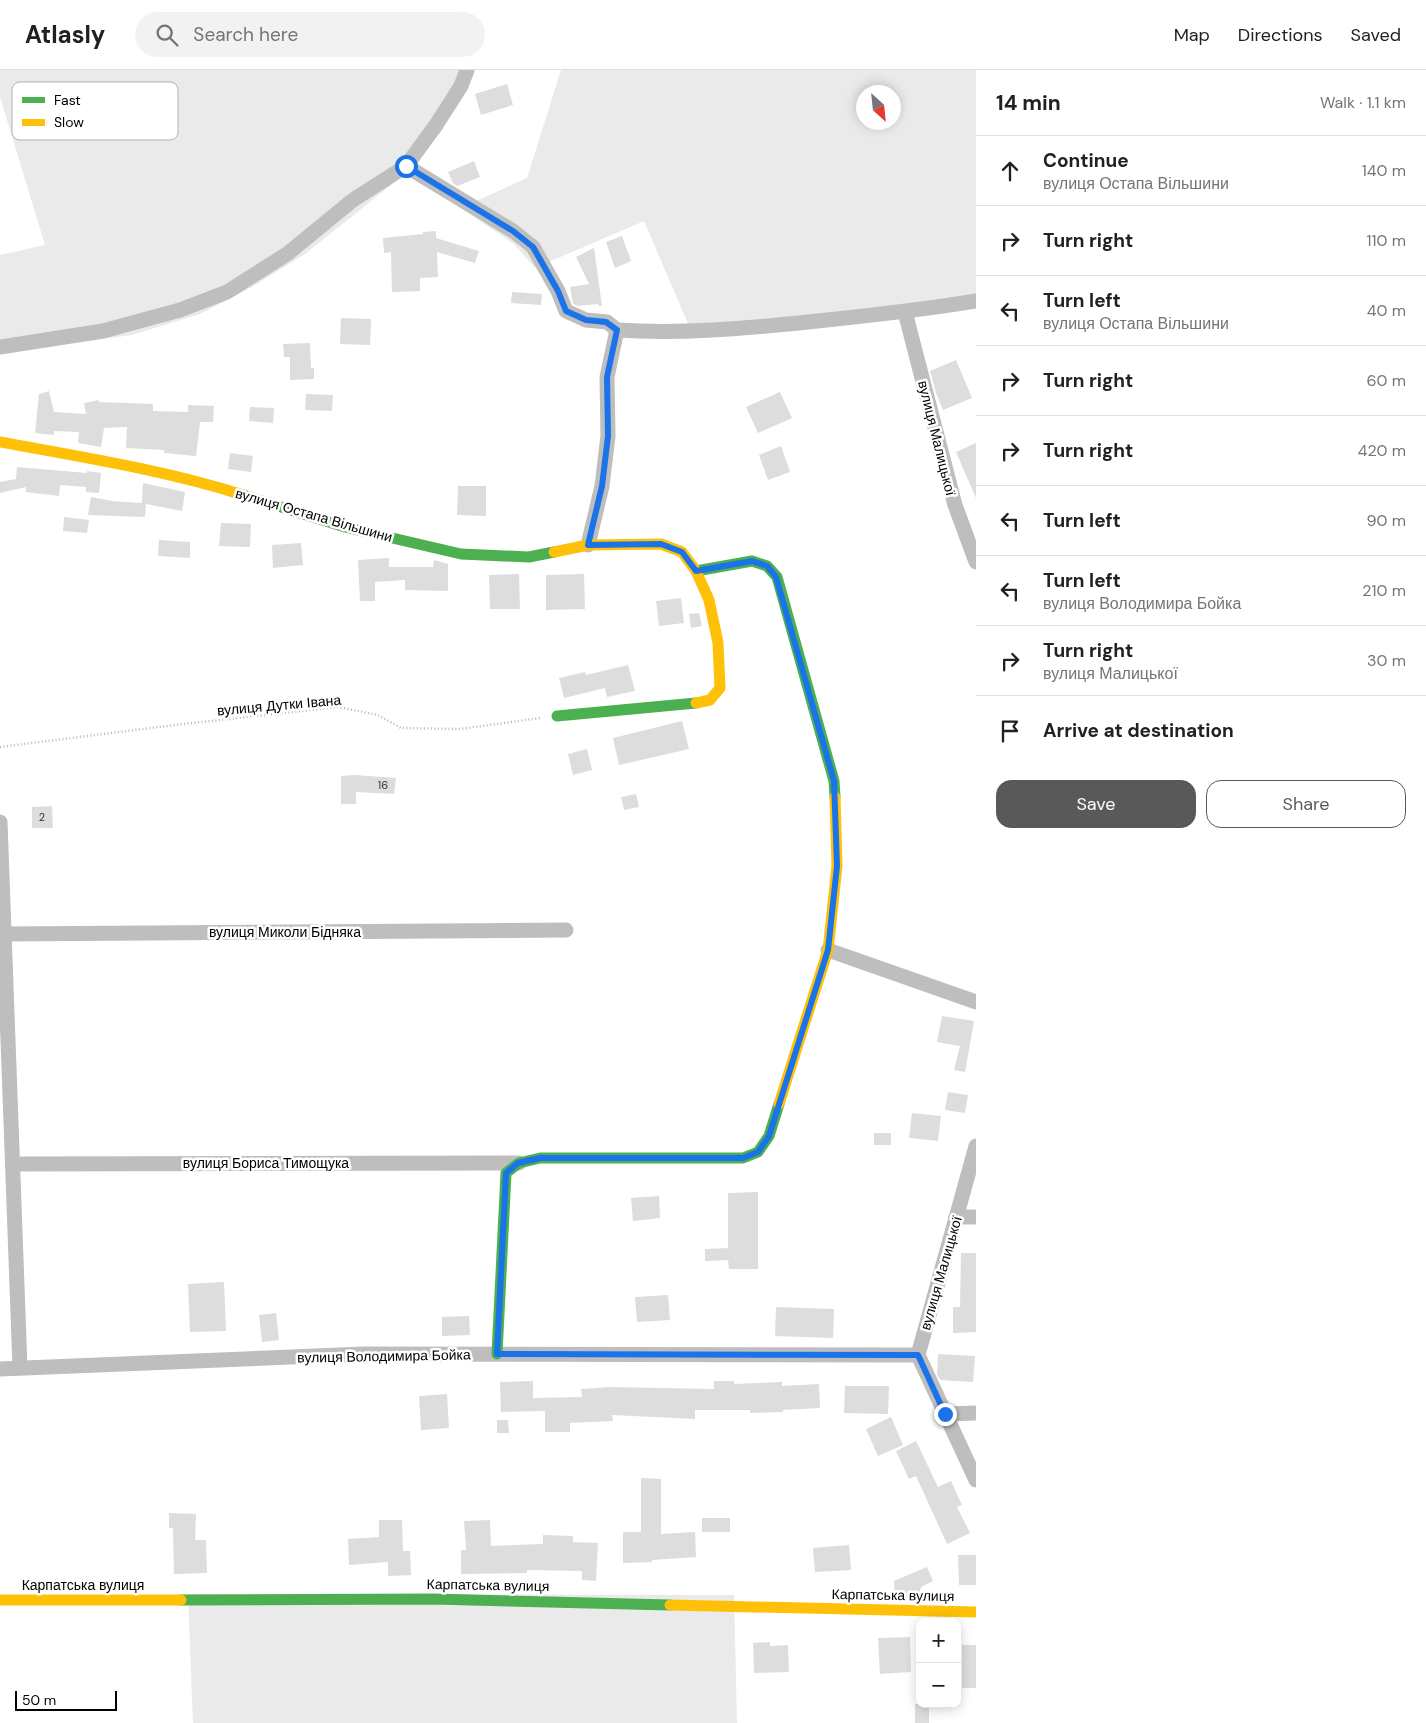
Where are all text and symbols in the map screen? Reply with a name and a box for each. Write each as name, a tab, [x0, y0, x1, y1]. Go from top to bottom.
search box	[135, 12, 485, 57]
text: Atlasly	[25, 19, 105, 50]
icon: search	[153, 21, 181, 49]
text: Search here	[193, 22, 298, 47]
text: Map	[1174, 23, 1210, 47]
text: Directions	[1238, 23, 1323, 47]
text: Saved	[1351, 23, 1401, 47]
legend	[12, 82, 178, 140]
north arrow	[856, 85, 901, 130]
text: 14 min	[996, 89, 1061, 117]
text: Fast	[54, 91, 81, 109]
text: Walk · 1.1 km	[1320, 92, 1406, 113]
text: Slow	[54, 113, 84, 131]
text: Continue	[1043, 148, 1129, 173]
route start	[395, 155, 418, 178]
icon: ahead	[996, 157, 1024, 185]
text: 140 m	[1362, 160, 1406, 181]
text: вулиця Остапа Вільшини	[1043, 173, 1229, 194]
icon: right	[996, 227, 1024, 255]
text: Turn right	[1043, 228, 1133, 253]
text: 110 m	[1367, 230, 1406, 251]
text: Turn left	[1043, 288, 1121, 313]
icon: left	[996, 297, 1024, 325]
text: 40 m	[1367, 300, 1406, 321]
text: вулиця Остапа Вільшини	[1043, 313, 1229, 334]
icon: right	[996, 367, 1024, 395]
text: Turn right	[1043, 368, 1133, 393]
text: 60 m	[1366, 370, 1406, 391]
street label: вулиця Малицької	[914, 379, 960, 498]
icon: right	[996, 437, 1024, 465]
text: Turn right	[1043, 438, 1133, 463]
text: 420 m	[1358, 440, 1406, 461]
street label: вулиця Остапа Вільшини	[233, 484, 395, 546]
icon: left	[996, 507, 1024, 535]
text: Turn left	[1043, 508, 1121, 533]
text: 90 m	[1366, 510, 1406, 531]
text: Turn left	[1043, 568, 1121, 593]
icon: left	[996, 577, 1024, 605]
text: 210 m	[1362, 580, 1406, 601]
text: вулиця Володимира Бойка	[1043, 593, 1241, 614]
text: Turn right	[1043, 638, 1133, 663]
icon: right	[996, 647, 1024, 675]
text: 30 m	[1367, 650, 1406, 671]
text: вулиця Малицької	[1043, 663, 1178, 684]
street label: вулиця Дутки Івана	[216, 691, 342, 719]
icon: arrive	[996, 717, 1024, 745]
text: Arrive at destination	[1043, 718, 1234, 743]
house number: 16	[378, 778, 388, 792]
button: Save	[996, 780, 1196, 828]
button: Share	[1206, 780, 1406, 828]
house number: 2	[39, 810, 45, 824]
street label: вулиця Миколи Бідняка	[209, 923, 361, 941]
street label: вулиця Бориса Тимощука	[183, 1154, 349, 1172]
street label: вулиця Малицької	[916, 1214, 966, 1332]
street label: вулиця Володимира Бойка	[297, 1345, 471, 1367]
route end	[934, 1403, 957, 1426]
street label: Карпатська вулиця	[427, 1575, 549, 1595]
street label: Карпатська вулиця	[22, 1576, 144, 1594]
street label: Карпатська вулиця	[832, 1585, 954, 1605]
map controls	[916, 1618, 961, 1708]
button: +	[916, 1618, 961, 1663]
button: −	[916, 1663, 961, 1708]
scale bar	[15, 1688, 118, 1711]
text: 50 m	[22, 1691, 56, 1709]

